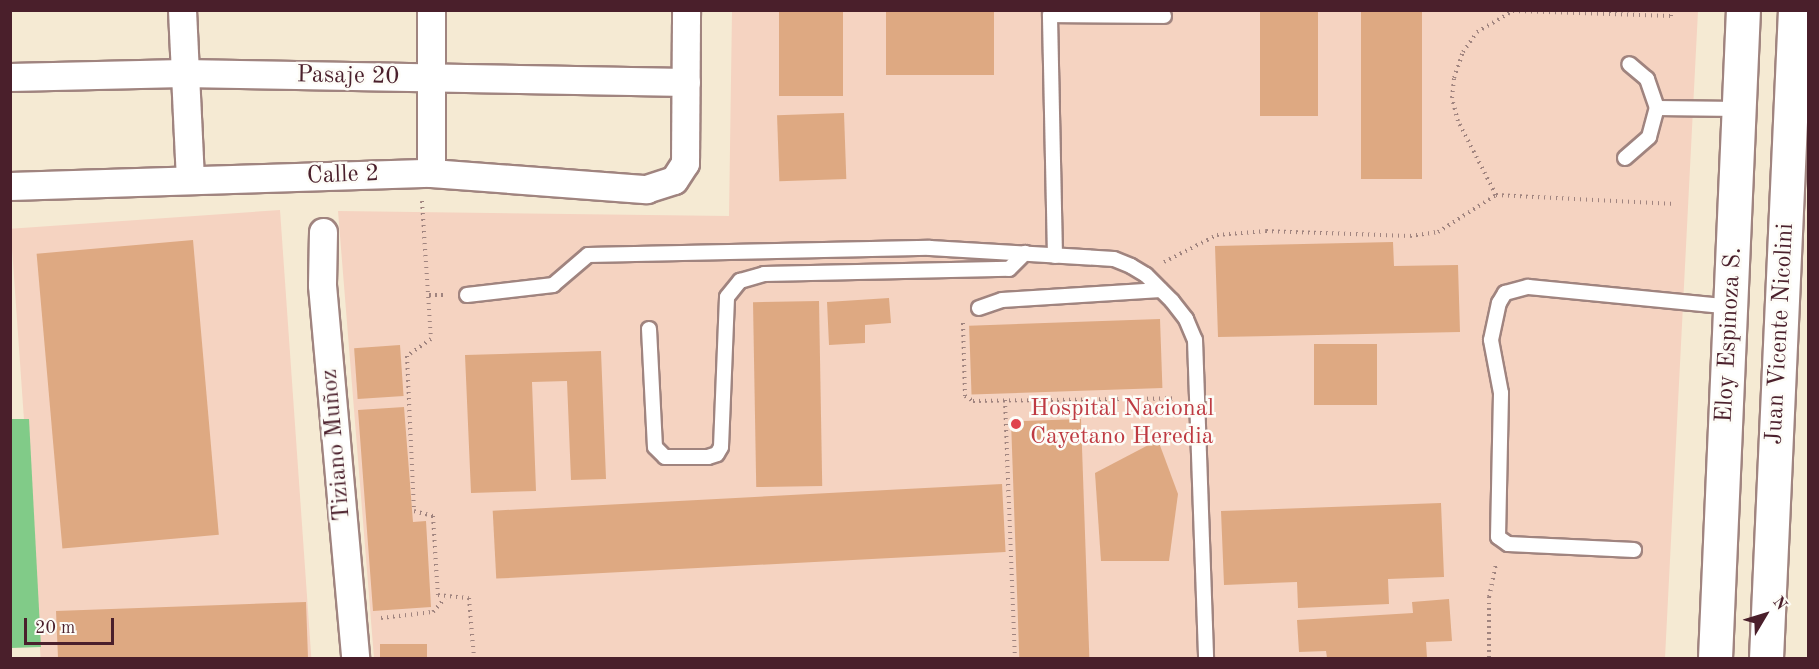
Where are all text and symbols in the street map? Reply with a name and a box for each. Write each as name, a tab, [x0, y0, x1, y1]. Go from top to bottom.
street label: Pasaje 20	[296, 62, 400, 92]
street label: Calle 2	[306, 160, 380, 192]
street label: Juan Vicente Nicolini	[1761, 223, 1801, 445]
street label: Eloy Espinoza S.	[1711, 246, 1749, 424]
street label: Tiziano Muñoz	[316, 368, 358, 522]
place label: Hospital Nacional Cayetano Heredia	[1030, 396, 1214, 452]
marker: Hospital Nacional Cayetano Heredia	[1007, 415, 1025, 433]
north arrow	[1735, 585, 1795, 645]
text: N	[1769, 594, 1789, 614]
scale bar	[27, 606, 117, 644]
text: 20 m	[35, 619, 75, 637]

